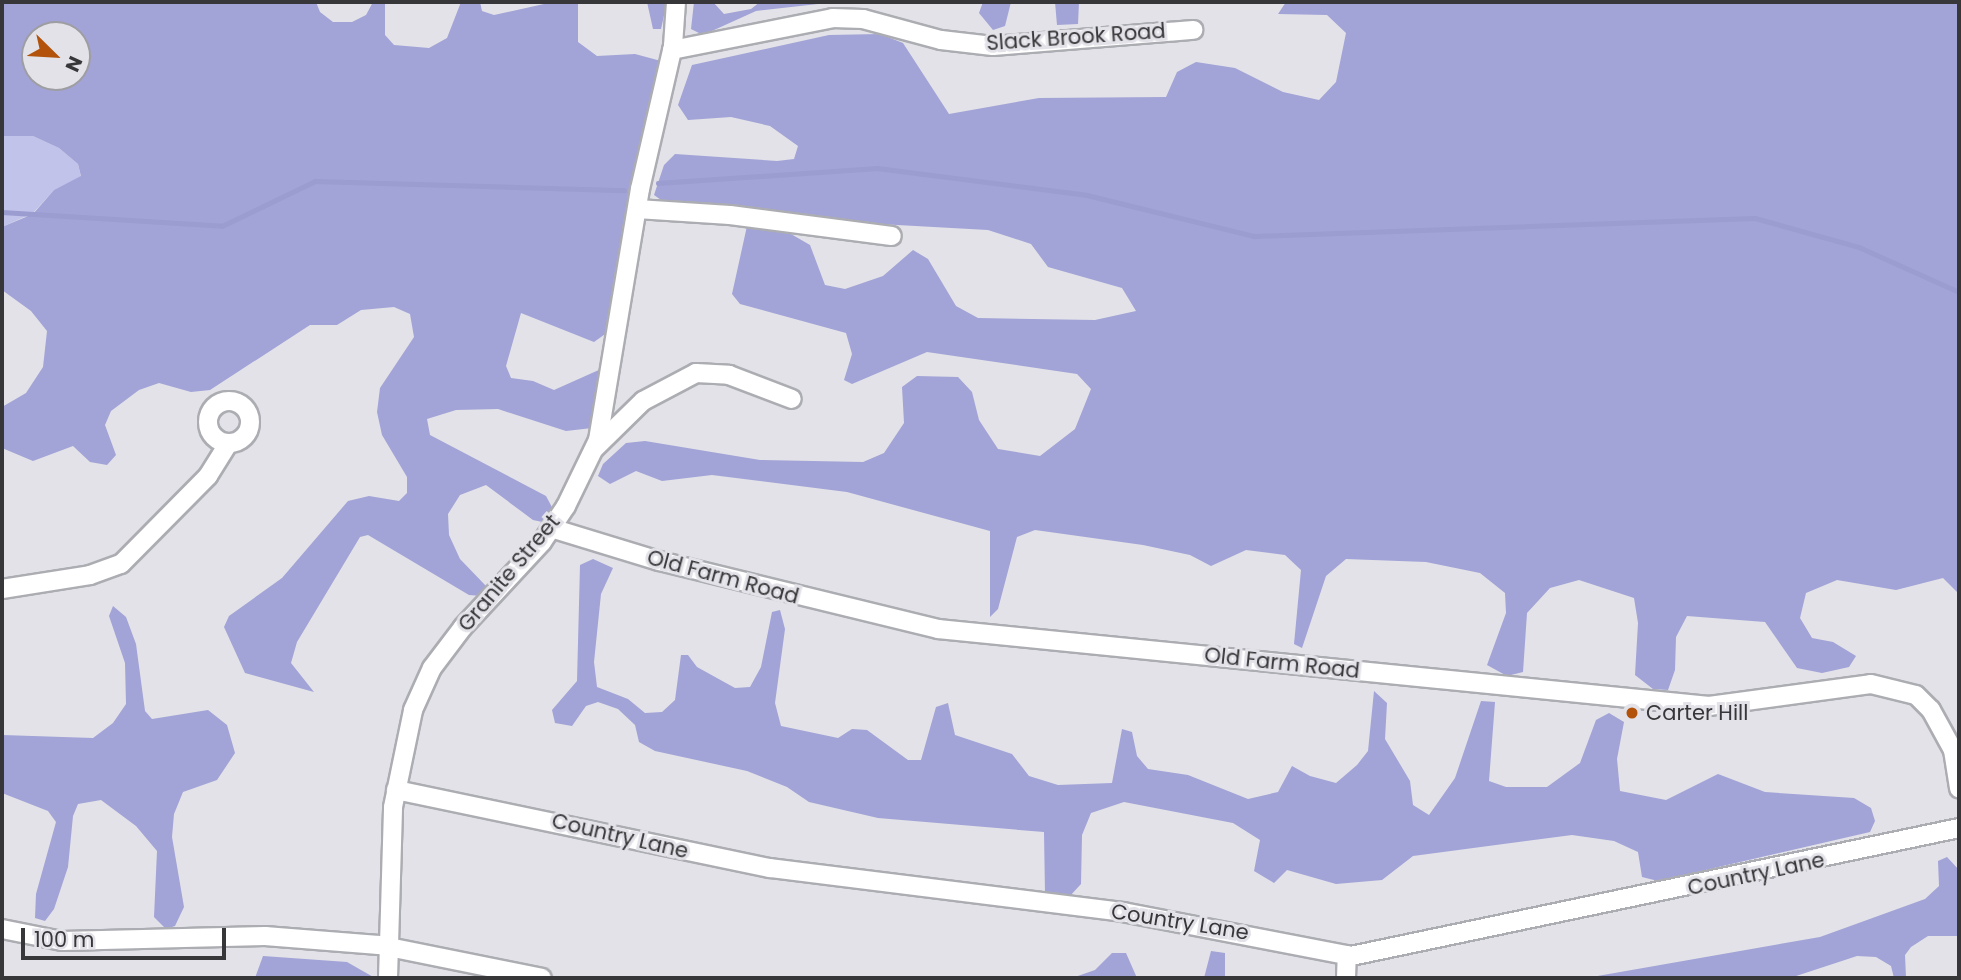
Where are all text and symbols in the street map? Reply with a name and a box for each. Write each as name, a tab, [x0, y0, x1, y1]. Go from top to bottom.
street label: Slack Brook Road	[986, 18, 1166, 56]
north arrow	[21, 21, 91, 91]
text: N	[59, 52, 89, 76]
street label: Granite Street	[453, 509, 565, 637]
street label: Old Farm Road	[644, 545, 802, 609]
street label: Old Farm Road	[1203, 642, 1361, 684]
place label: Carter Hill	[1646, 700, 1748, 726]
marker: Carter Hill	[1624, 705, 1640, 721]
street label: Country Lane	[549, 808, 691, 864]
street label: Country Lane	[1685, 847, 1827, 901]
street label: Country Lane	[1109, 899, 1251, 945]
scale bar	[24, 914, 229, 958]
text: 100 m	[34, 925, 94, 954]

